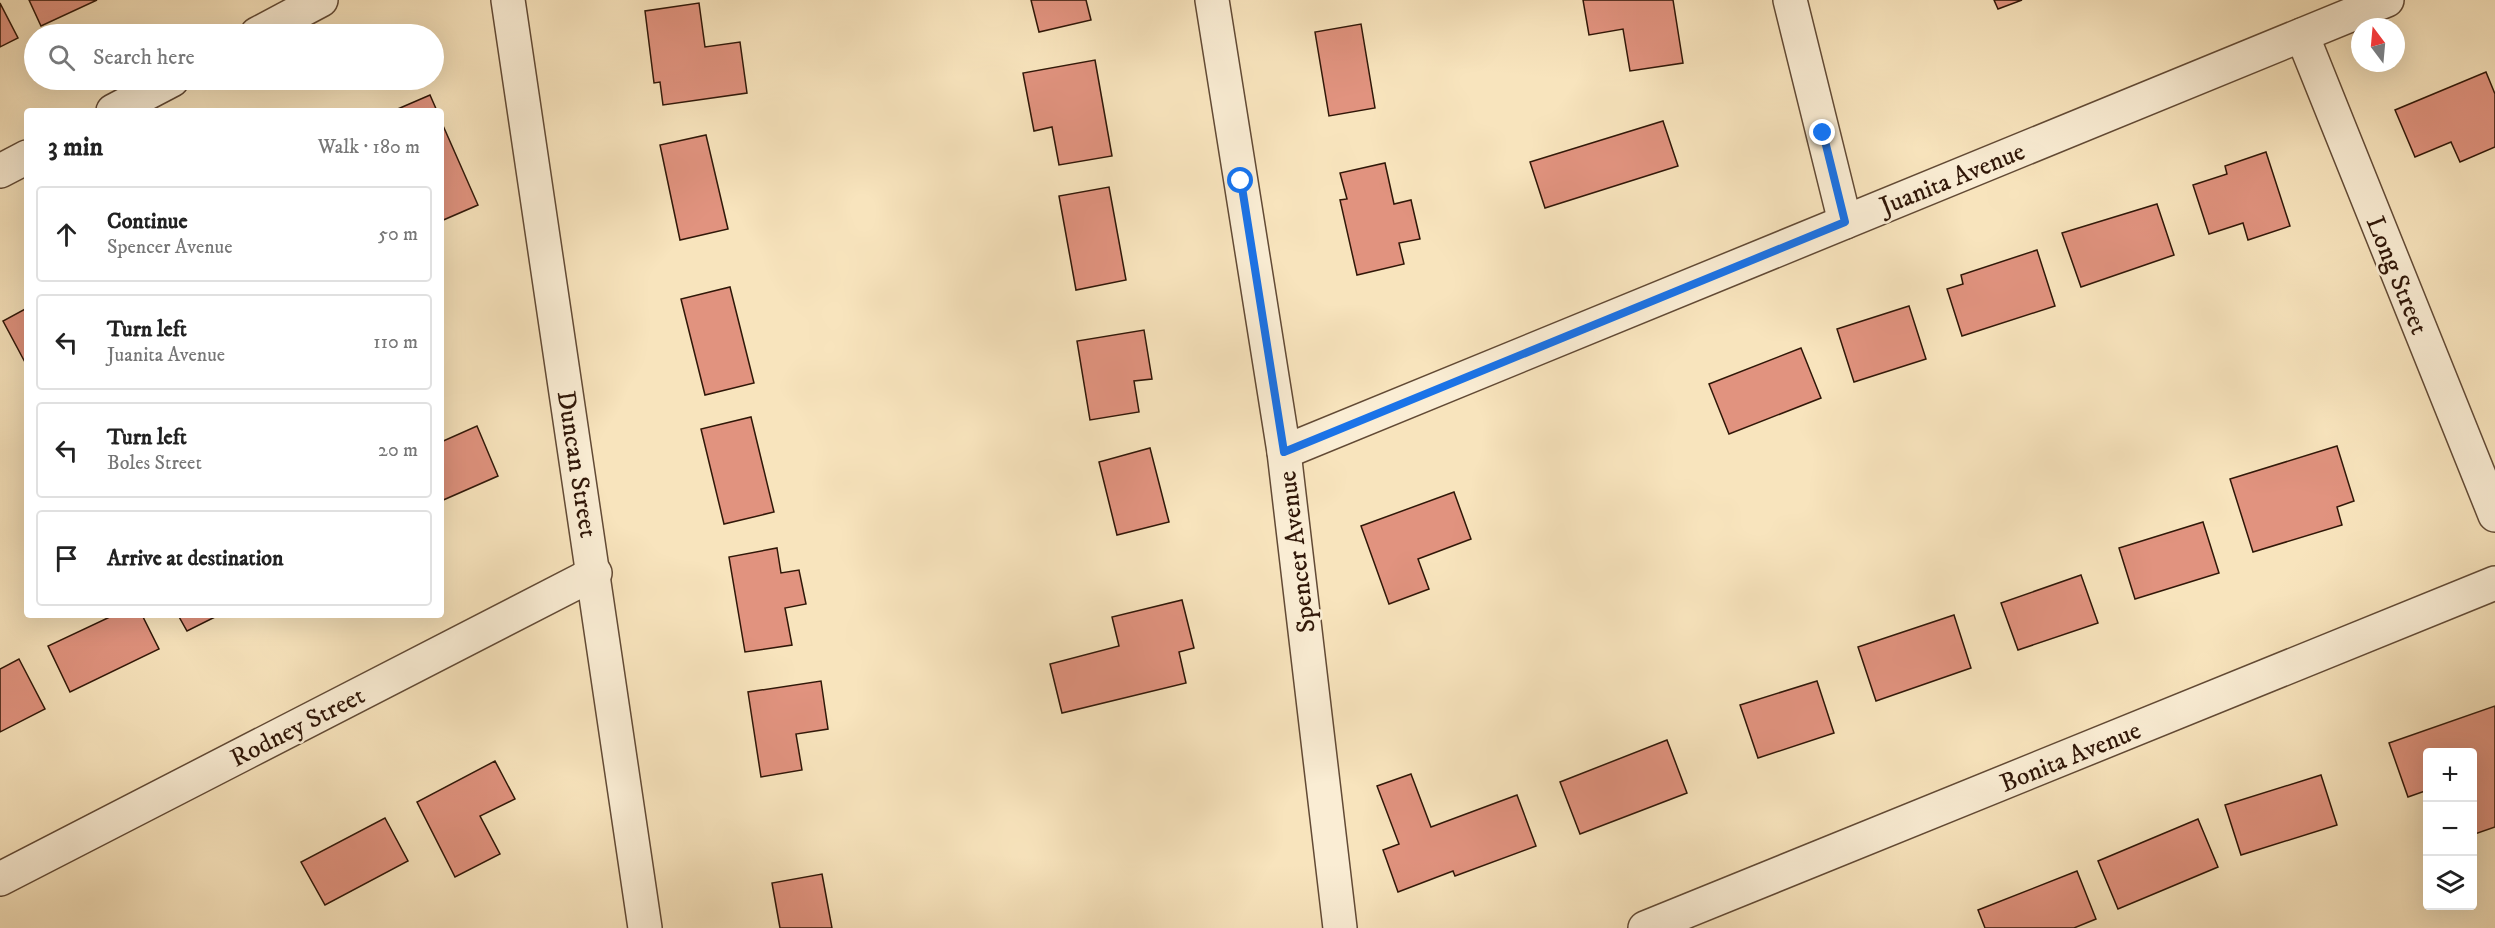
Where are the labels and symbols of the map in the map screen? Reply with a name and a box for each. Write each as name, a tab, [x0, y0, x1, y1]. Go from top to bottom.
north arrow	[2351, 18, 2405, 72]
route end	[1809, 119, 1835, 145]
street label: Juanita Avenue	[1873, 135, 2030, 224]
route start	[1227, 167, 1253, 193]
street label: Long Street	[2358, 212, 2435, 340]
street label: Duncan Street	[549, 388, 604, 540]
street label: Spencer Avenue	[1271, 469, 1324, 635]
street label: Rodney Street	[225, 679, 370, 775]
street label: Bonita Avenue	[1995, 714, 2146, 801]

